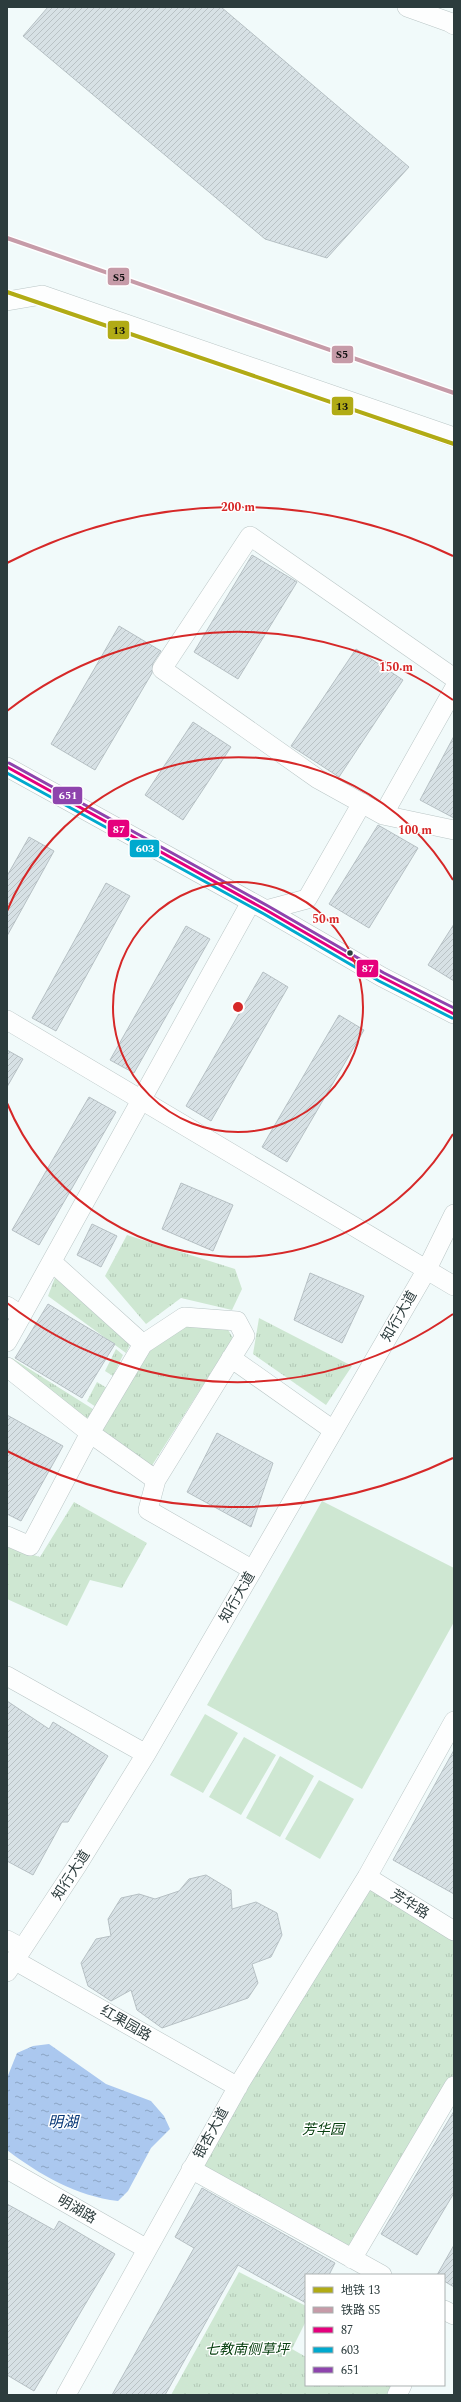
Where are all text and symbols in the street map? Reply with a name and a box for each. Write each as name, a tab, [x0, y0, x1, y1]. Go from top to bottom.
line badge: S5	[107, 267, 130, 286]
text: S5	[113, 269, 125, 286]
line badge: 13	[107, 320, 130, 340]
text: 13	[113, 322, 125, 339]
line badge: S5	[331, 345, 354, 364]
text: S5	[336, 346, 348, 363]
line badge: 13	[331, 396, 354, 416]
text: 13	[336, 398, 348, 415]
text: 200 m	[221, 498, 255, 517]
text: 150 m	[379, 658, 413, 677]
line badge: 651	[52, 786, 83, 805]
text: 651	[59, 787, 77, 804]
line badge: 87	[107, 819, 130, 838]
text: 87	[113, 821, 125, 838]
text: 100 m	[398, 821, 432, 840]
line badge: 603	[129, 839, 160, 858]
text: 603	[136, 840, 154, 857]
text: 50 m	[312, 910, 340, 929]
unlabelled marker	[345, 948, 355, 958]
line badge: 87	[356, 959, 379, 978]
text: 87	[362, 960, 374, 977]
centre of rings	[231, 1000, 245, 1014]
street label: 知行大道	[376, 1287, 422, 1345]
street label: 知行大道	[214, 1568, 260, 1626]
street label: 知行大道	[47, 1846, 95, 1904]
street label: 芳华路	[387, 1884, 433, 1924]
street label: 红果园路	[97, 2000, 155, 2046]
street label: 银杏大道	[188, 2103, 234, 2163]
water label: 明湖	[48, 2111, 80, 2134]
park label: 芳华园	[302, 2119, 346, 2140]
street label: 明湖路	[54, 2189, 100, 2229]
legend	[305, 2274, 445, 2386]
text: 地铁 13	[341, 2281, 380, 2300]
text: 铁路 S5	[341, 2301, 380, 2320]
text: 87	[341, 2321, 353, 2340]
park label: 七教南侧草坪	[205, 2339, 291, 2360]
text: 603	[341, 2341, 359, 2360]
text: 651	[341, 2361, 359, 2380]

